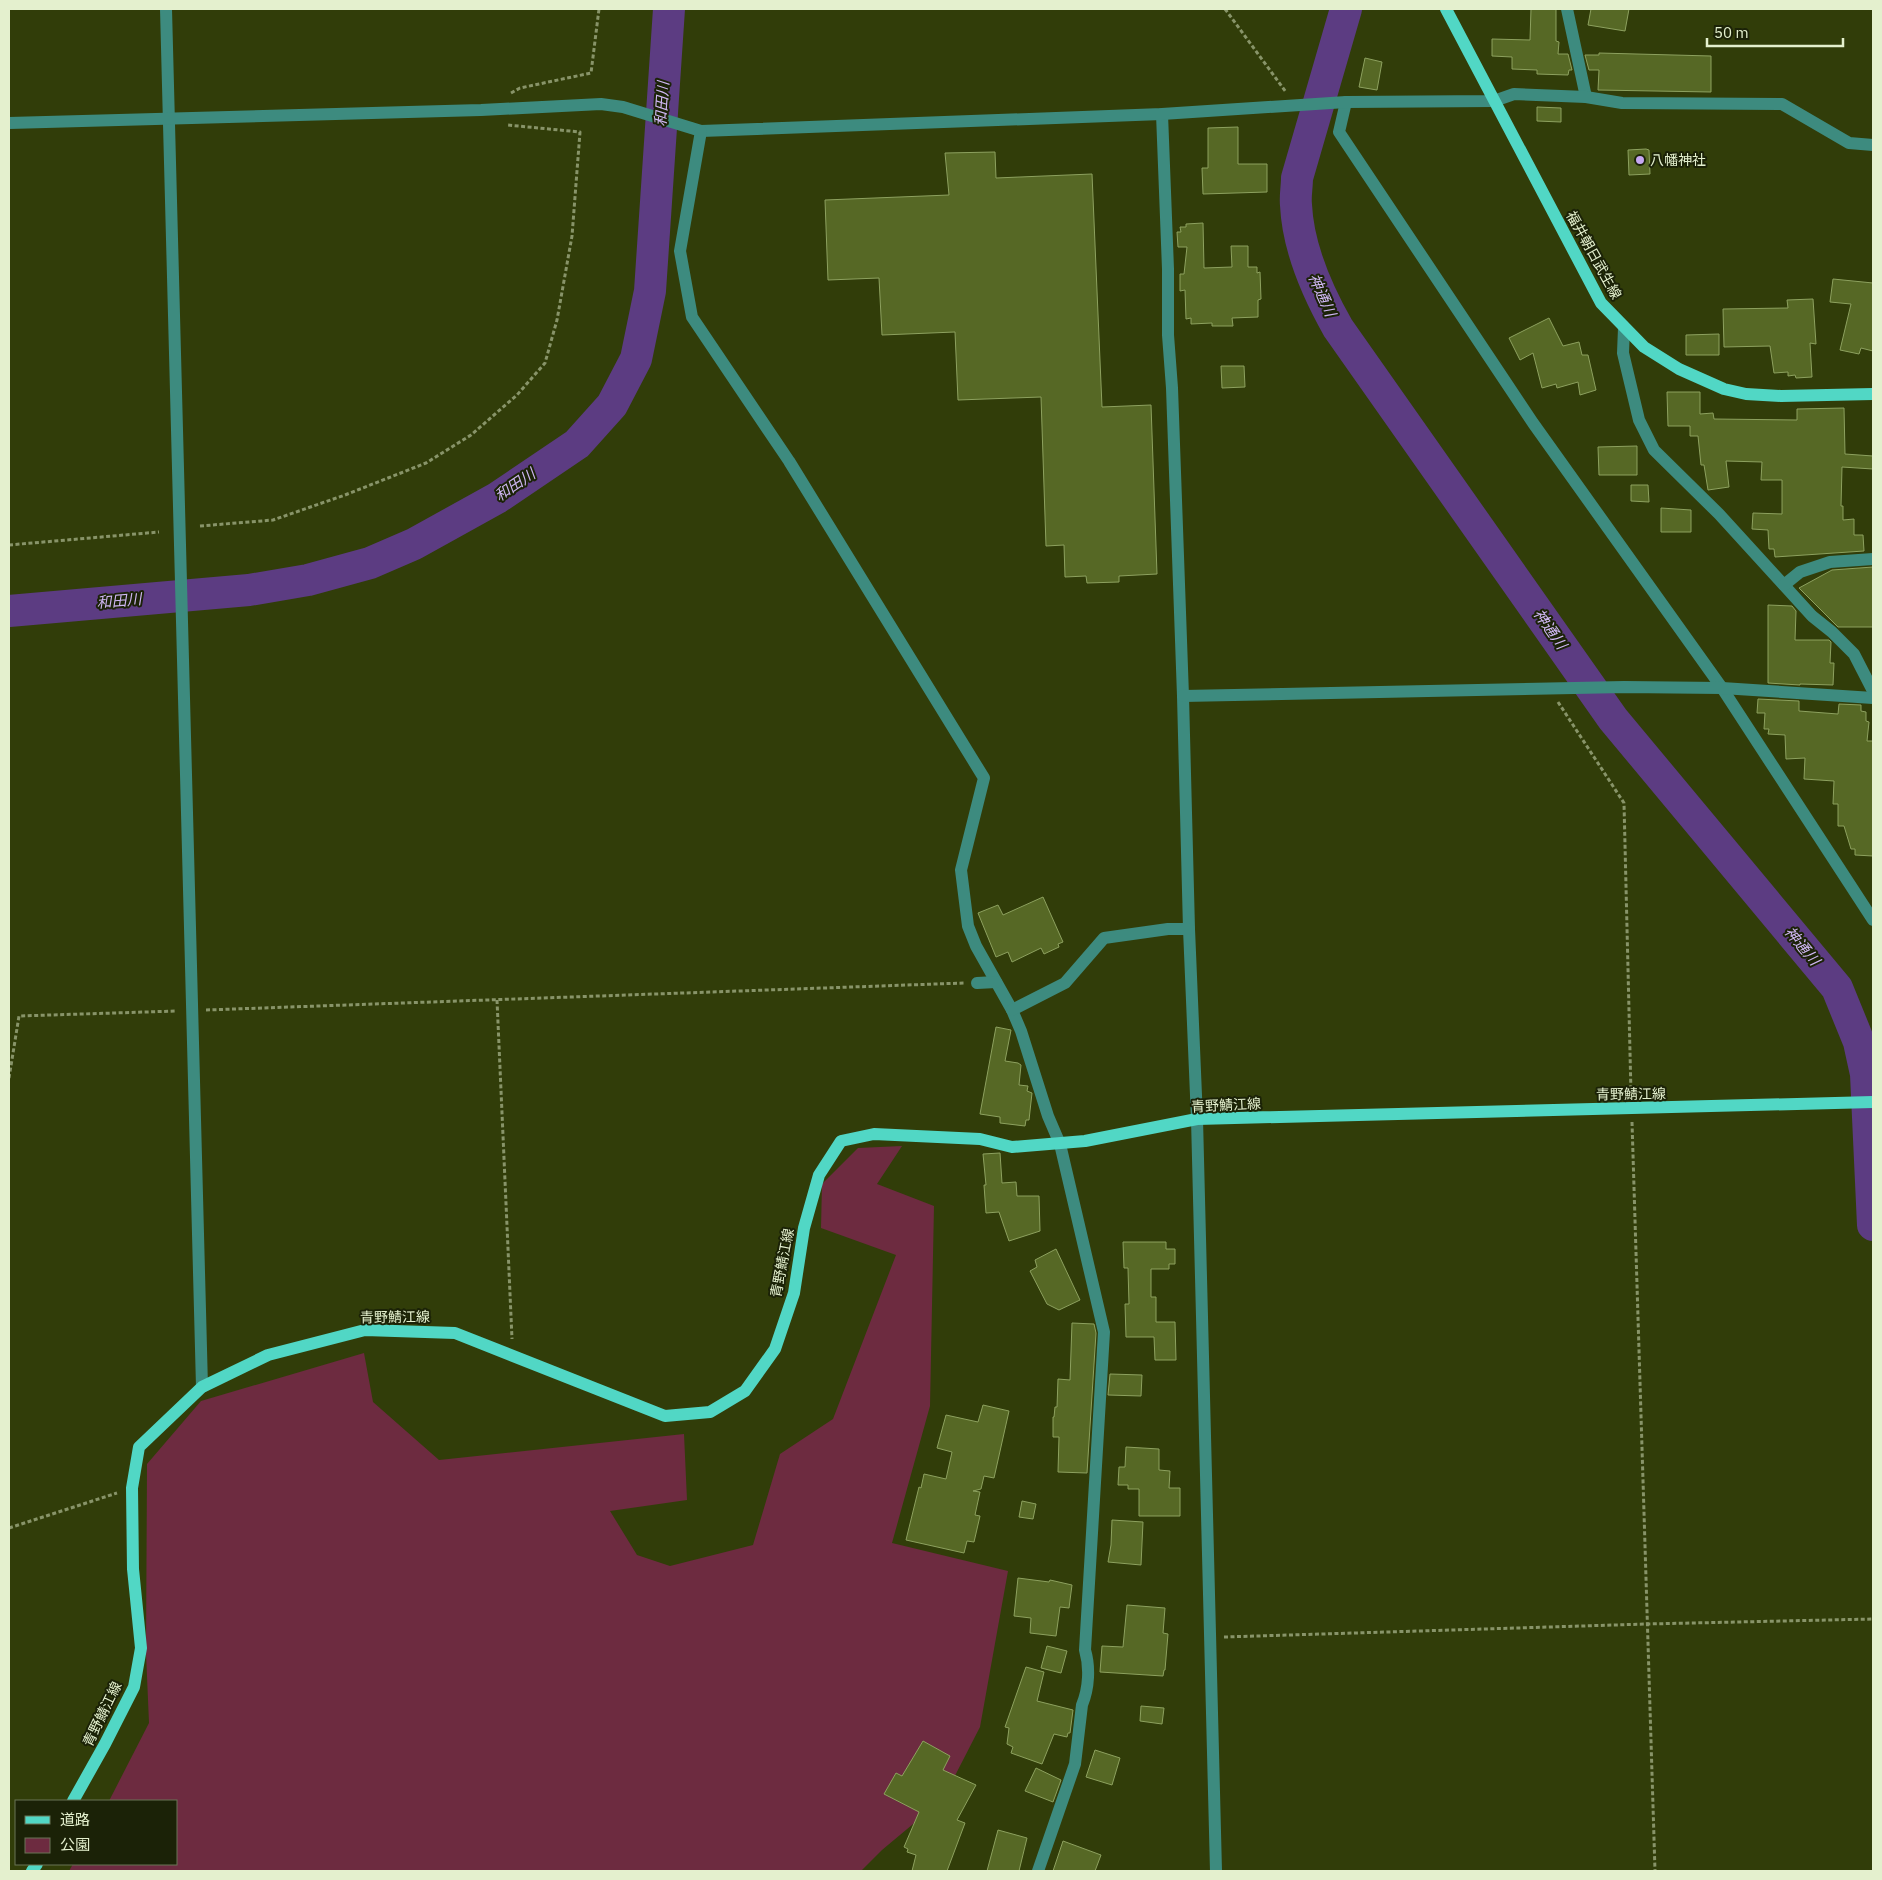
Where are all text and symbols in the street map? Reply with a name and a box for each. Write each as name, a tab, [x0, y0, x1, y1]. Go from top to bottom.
scale bar	[1707, 15, 1843, 47]
text: 50 m	[1714, 23, 1749, 42]
water label: 和田川	[650, 79, 673, 127]
place label: 八幡神社	[1650, 151, 1706, 169]
marker: 八幡神社	[1634, 154, 1646, 166]
street label: 福井朝日武生線	[1562, 208, 1626, 302]
water label: 神通川	[1305, 270, 1341, 321]
water label: 和田川	[491, 463, 540, 505]
water label: 和田川	[96, 589, 144, 612]
water label: 神通川	[1530, 605, 1572, 654]
water label: 神通川	[1781, 922, 1825, 971]
street label: 青野鯖江線	[1596, 1084, 1666, 1104]
street label: 青野鯖江線	[1191, 1094, 1261, 1116]
street label: 青野鯖江線	[766, 1227, 798, 1299]
street label: 青野鯖江線	[360, 1307, 430, 1327]
street label: 青野鯖江線	[79, 1679, 125, 1749]
legend	[15, 1800, 178, 1865]
text: 道路	[60, 1810, 90, 1829]
text: 公園	[60, 1835, 90, 1854]

